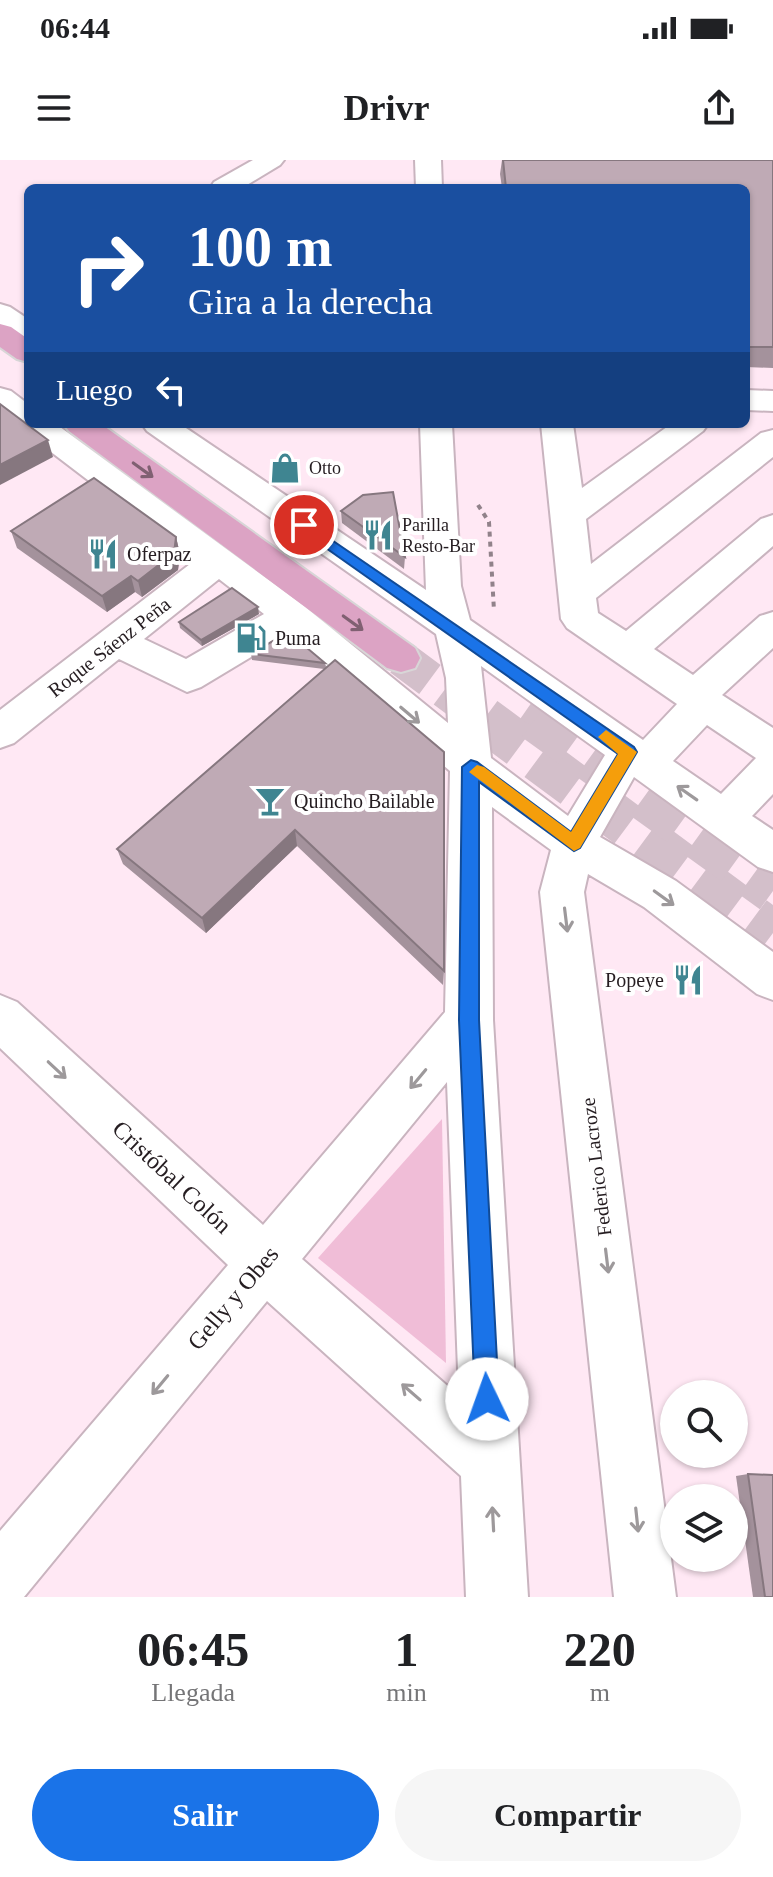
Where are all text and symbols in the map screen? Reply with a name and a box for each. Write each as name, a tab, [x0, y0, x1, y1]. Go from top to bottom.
text: 06:44	[40, 11, 110, 44]
icon: menu	[32, 86, 76, 130]
icon: share	[697, 86, 741, 130]
text: Drivr	[344, 88, 429, 128]
icon: right	[56, 216, 160, 320]
text: 100 m	[188, 216, 333, 278]
text: Gira a la derecha	[188, 282, 433, 322]
icon: left	[149, 368, 193, 412]
text: Luego	[56, 373, 133, 406]
shop icon: Otto	[268, 451, 302, 485]
place label: Otto	[309, 458, 341, 478]
one-way arrow	[132, 461, 153, 478]
pin	[270, 491, 338, 559]
icon: arrive	[282, 503, 326, 547]
place label: Parilla Resto-Bar	[402, 515, 475, 556]
restaurant icon: Parilla Resto-Bar	[361, 518, 395, 552]
restaurant icon: Oferpaz	[86, 537, 120, 571]
place label: Oferpaz	[127, 543, 192, 566]
street label: Roque Sáenz Peña	[44, 592, 175, 702]
one-way arrow	[342, 614, 363, 631]
fuel station icon: Puma	[234, 621, 268, 655]
place label: Puma	[275, 627, 321, 649]
one-way arrow	[399, 706, 419, 724]
bar icon: Quincho Bailable	[253, 784, 287, 818]
one-way arrow	[676, 785, 698, 801]
place label: Quincho Bailable	[294, 790, 435, 812]
one-way arrow	[653, 890, 675, 906]
one-way arrow	[559, 907, 574, 932]
restaurant icon: Popeye	[671, 963, 705, 997]
place label: Popeye	[605, 969, 664, 992]
one-way arrow	[47, 1060, 67, 1079]
one-way arrow	[410, 1068, 428, 1089]
street label: Federico Lacroze	[577, 1096, 615, 1238]
street label: Cristóbal Colón	[107, 1115, 237, 1239]
street label: Gelly y Obes	[182, 1241, 284, 1355]
one-way arrow	[600, 1247, 615, 1274]
position arrow	[445, 1357, 529, 1441]
one-way arrow	[152, 1374, 169, 1395]
map controls	[660, 1380, 748, 1572]
button: search	[660, 1380, 748, 1468]
one-way arrow	[401, 1383, 421, 1401]
button: layers	[660, 1484, 748, 1572]
one-way arrow	[485, 1506, 500, 1533]
one-way arrow	[629, 1506, 644, 1532]
text: 06:45	[137, 1623, 249, 1676]
text: 1	[394, 1623, 418, 1676]
text: 220	[564, 1623, 636, 1676]
text: Llegada	[151, 1678, 235, 1707]
text: min	[386, 1678, 427, 1707]
text: m	[590, 1678, 610, 1707]
button: Salir	[32, 1769, 379, 1861]
button: Compartir	[395, 1769, 741, 1861]

